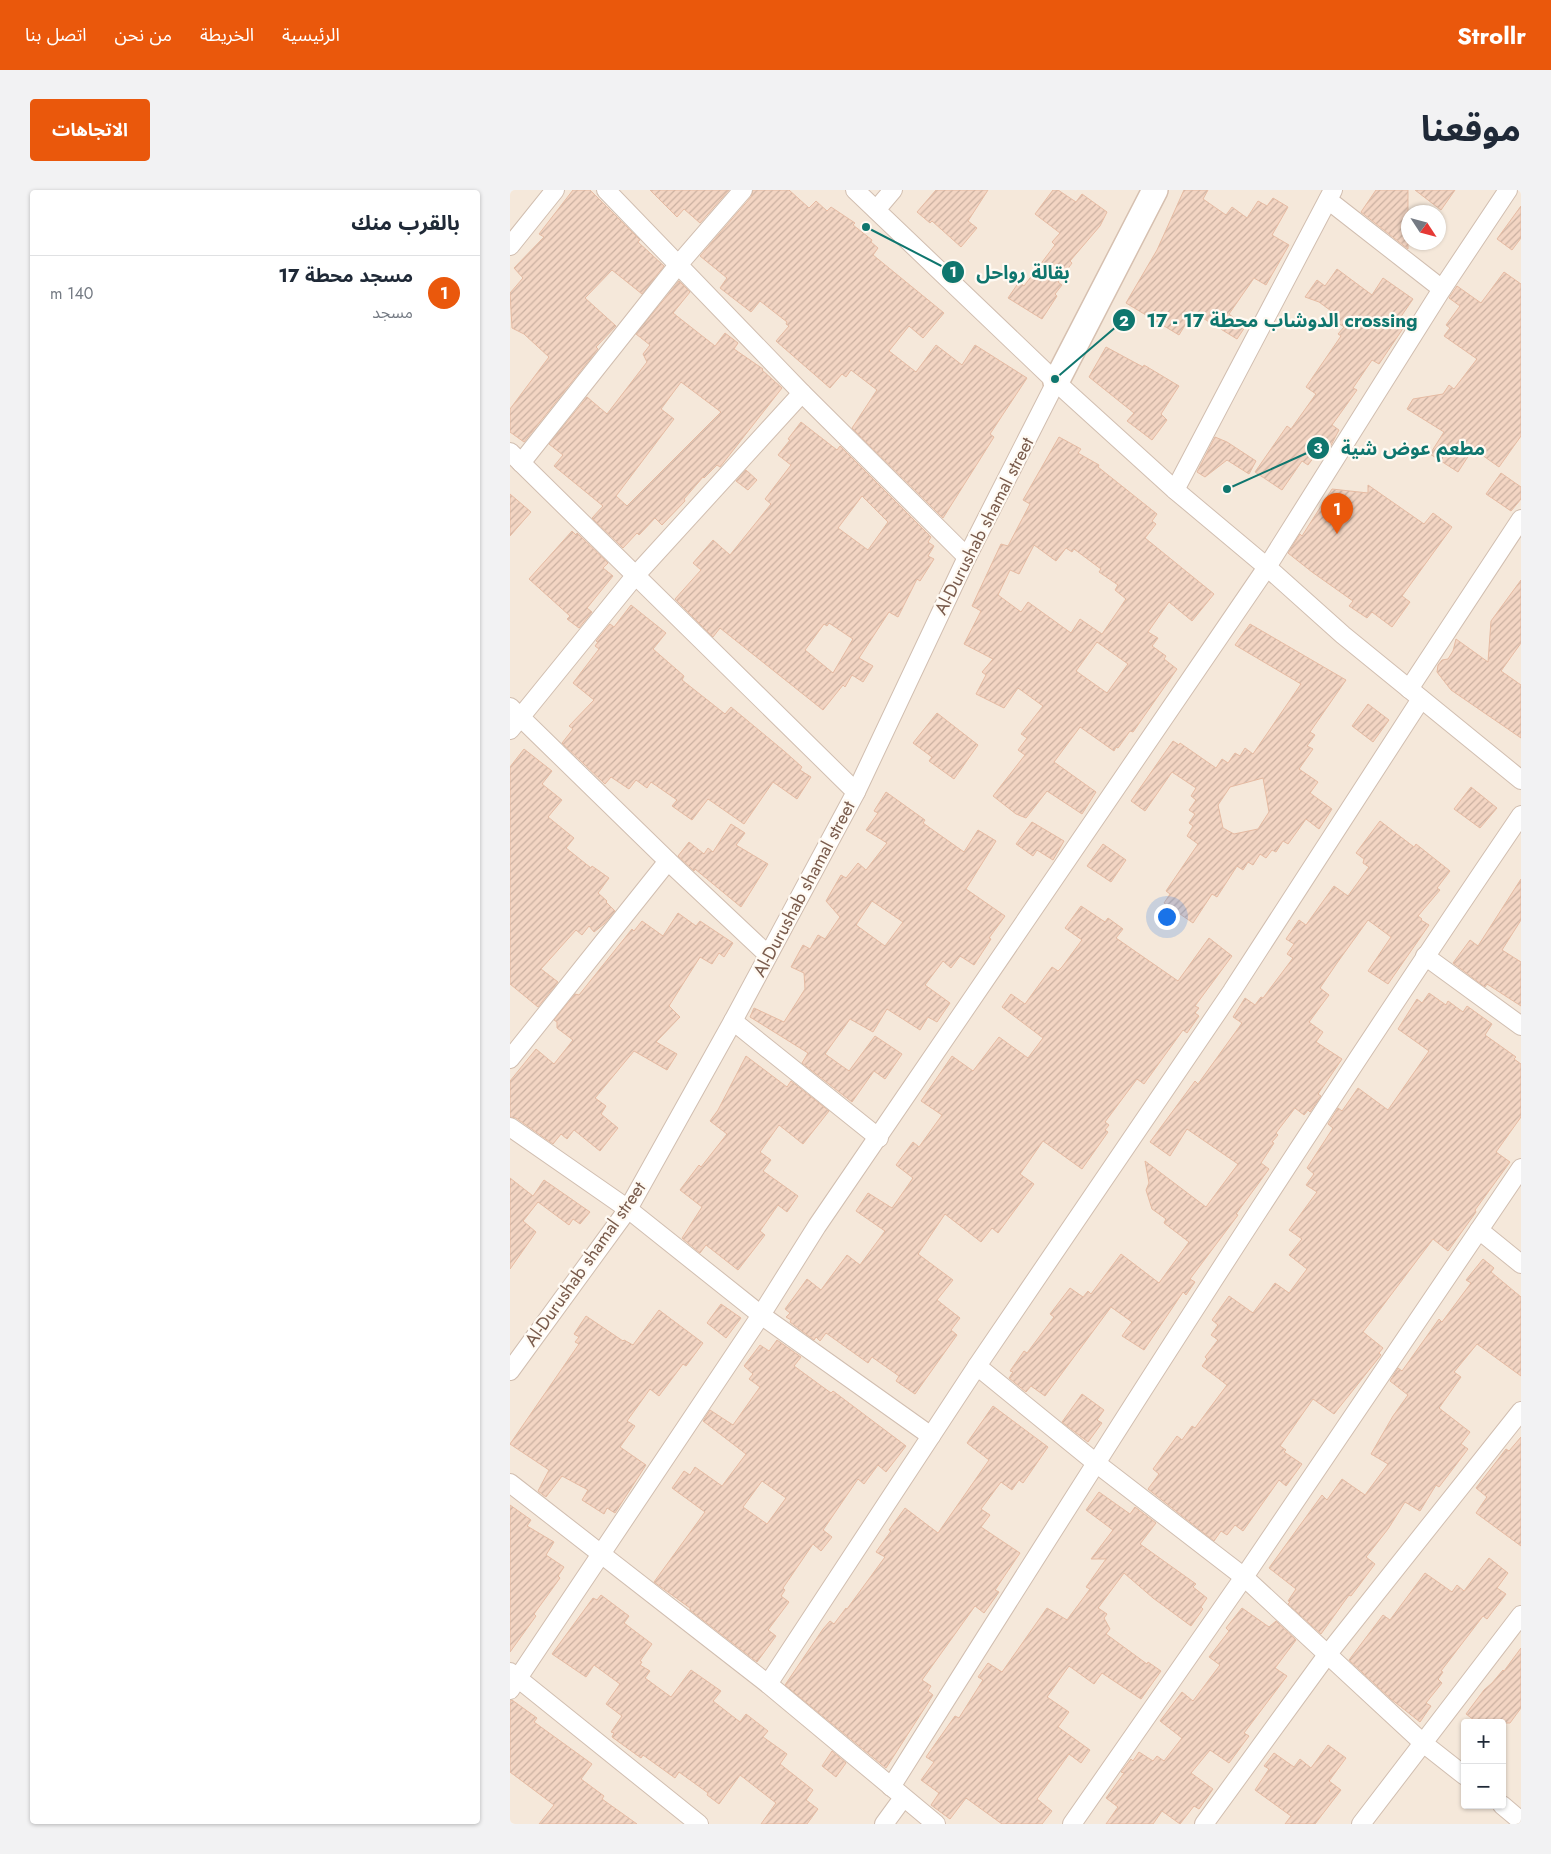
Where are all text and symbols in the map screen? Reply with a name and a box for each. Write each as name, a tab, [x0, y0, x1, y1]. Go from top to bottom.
text: Strollr	[1457, 18, 1526, 53]
text: اتصل بنا	[25, 22, 87, 48]
text: من نحن	[115, 22, 172, 48]
text: الخريطة	[200, 22, 254, 48]
text: الرئيسية	[282, 22, 340, 48]
button: الاتجاهات	[30, 99, 150, 161]
text: موقعنا	[1421, 104, 1521, 154]
north arrow	[1401, 205, 1446, 250]
text: بالقرب منك	[351, 208, 460, 238]
callout: بقالة رواحل	[941, 255, 1079, 289]
text: بقالة رواحل	[976, 259, 1070, 286]
text: 1	[949, 261, 957, 283]
text: مسجد محطة 17	[278, 262, 413, 289]
text: 140 m	[50, 282, 93, 305]
text: 1	[440, 282, 448, 305]
text: مسجد	[372, 301, 413, 324]
callout: الدوشاب محطة 17 - 17 crossing	[1111, 303, 1428, 337]
text: الدوشاب محطة 17 - 17 crossing	[1146, 307, 1418, 334]
text: 2	[1119, 310, 1129, 332]
callout: مطعم عوض شية	[1306, 431, 1495, 465]
street label: Al-Durushab shamal street	[928, 432, 1040, 619]
text: مطعم عوض شية	[1341, 435, 1485, 463]
text: 3	[1313, 437, 1323, 459]
pin: 1	[1321, 493, 1353, 534]
street label: Al-Durushab shamal street	[746, 796, 862, 982]
your location	[1154, 904, 1180, 930]
street label: Al-Durushab shamal street	[518, 1176, 652, 1352]
map controls	[1461, 1719, 1506, 1809]
button: +	[1461, 1719, 1506, 1764]
button: −	[1461, 1764, 1506, 1809]

